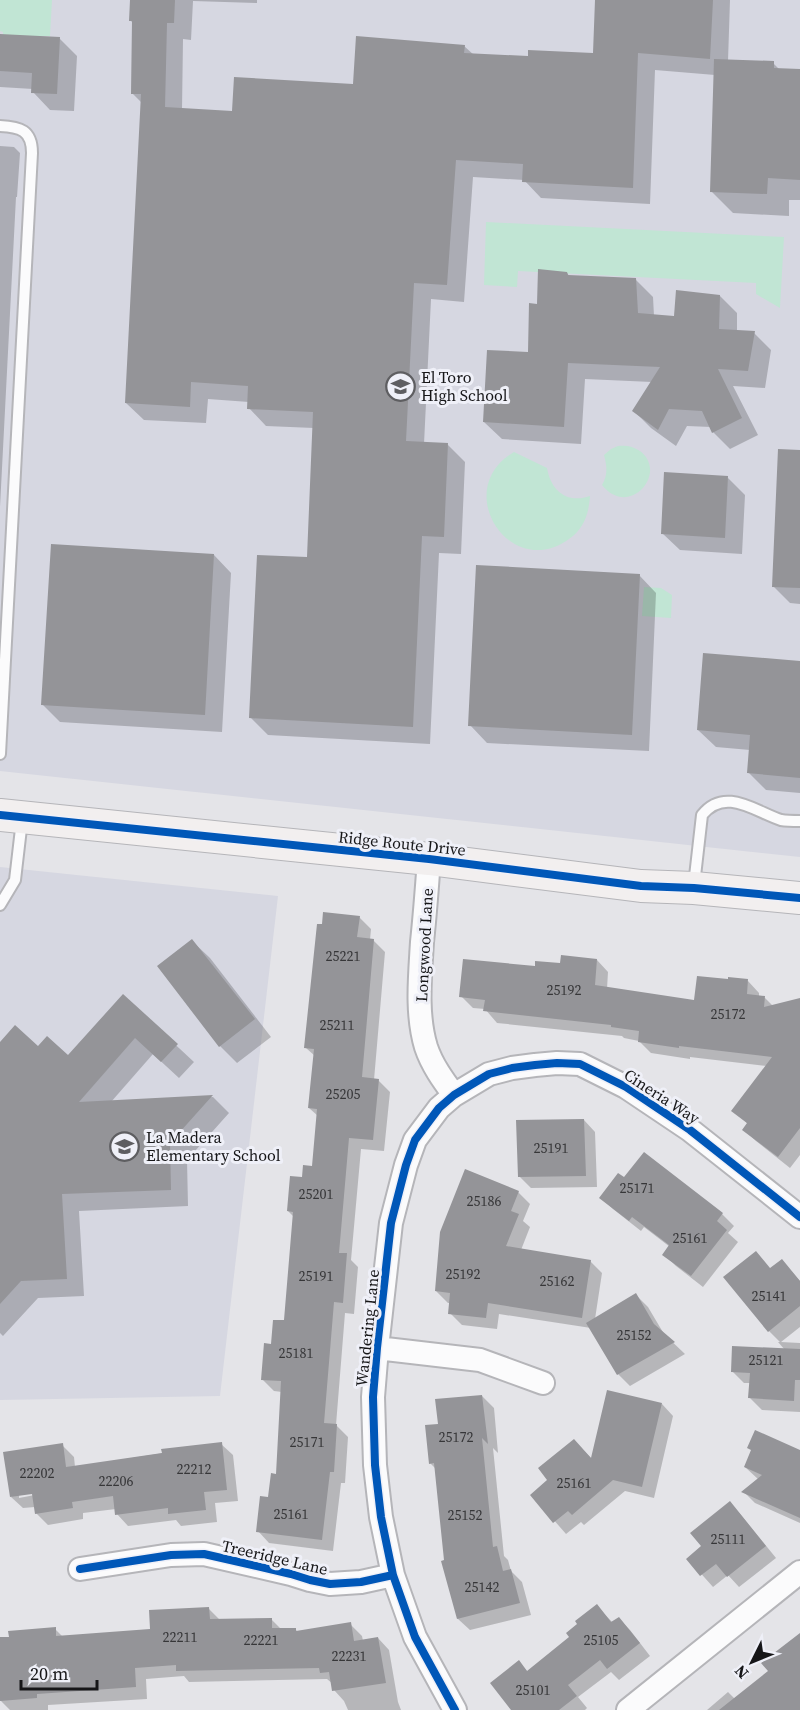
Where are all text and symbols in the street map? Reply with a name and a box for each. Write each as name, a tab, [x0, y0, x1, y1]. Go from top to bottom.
place label: El Toro High School	[421, 366, 508, 406]
school or university icon: El Toro High School	[384, 370, 416, 402]
street label: Ridge Route Drive	[337, 825, 467, 861]
street label: Longwood Lane	[410, 887, 438, 1003]
house number: 25221	[326, 946, 361, 966]
house number: 25192	[547, 980, 582, 1000]
house number: 25172	[711, 1004, 746, 1024]
house number: 25211	[320, 1015, 355, 1035]
street label: Cineria Way	[620, 1063, 705, 1129]
house number: 25205	[326, 1084, 361, 1104]
place label: La Madera Elementary School	[146, 1126, 281, 1166]
school or university icon: La Madera Elementary School	[109, 1130, 141, 1162]
house number: 25191	[534, 1138, 569, 1158]
house number: 25171	[620, 1178, 655, 1198]
house number: 25201	[299, 1184, 334, 1204]
house number: 25186	[467, 1191, 502, 1211]
house number: 25161	[673, 1228, 708, 1248]
house number: 25192	[446, 1264, 481, 1284]
house number: 25191	[299, 1266, 334, 1286]
street label: Wandering Lane	[350, 1268, 384, 1388]
house number: 25162	[540, 1271, 575, 1291]
house number: 25141	[752, 1286, 787, 1306]
house number: 25152	[617, 1325, 652, 1345]
house number: 25181	[279, 1343, 314, 1363]
house number: 25121	[749, 1350, 784, 1370]
house number: 25172	[439, 1427, 474, 1447]
house number: 25171	[290, 1432, 325, 1452]
house number: 22212	[177, 1459, 212, 1479]
house number: 22202	[20, 1463, 55, 1483]
house number: 22206	[99, 1471, 134, 1491]
house number: 25161	[557, 1473, 592, 1493]
house number: 25161	[274, 1504, 309, 1524]
house number: 25152	[448, 1505, 483, 1525]
house number: 25111	[711, 1529, 746, 1549]
street label: Treeridge Lane	[220, 1534, 330, 1580]
house number: 25142	[465, 1577, 500, 1597]
house number: 22211	[163, 1627, 198, 1647]
house number: 22221	[244, 1630, 279, 1650]
house number: 25105	[584, 1630, 619, 1650]
north arrow	[722, 1632, 782, 1692]
house number: 22231	[332, 1646, 367, 1666]
scale bar	[21, 1653, 98, 1691]
text: N	[729, 1660, 753, 1684]
text: 20 m	[30, 1661, 68, 1686]
house number: 25101	[516, 1680, 551, 1700]

